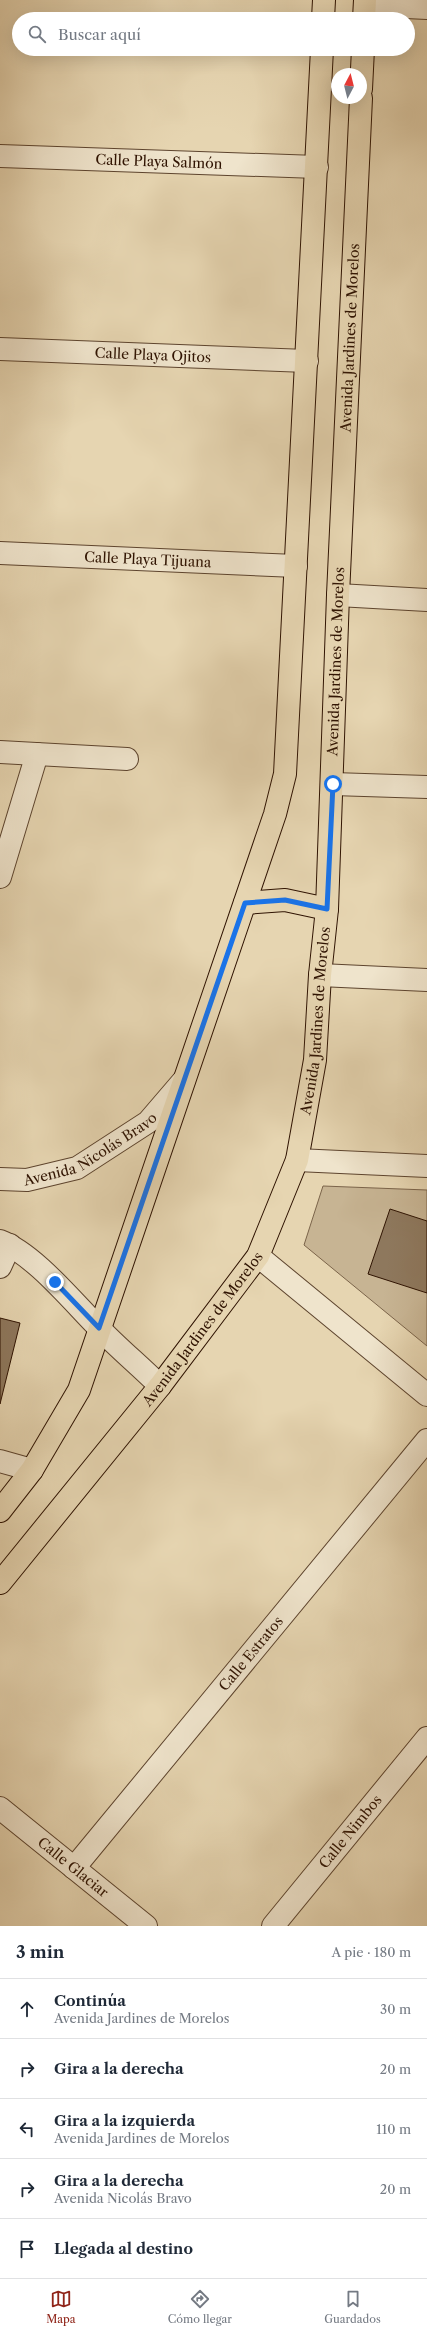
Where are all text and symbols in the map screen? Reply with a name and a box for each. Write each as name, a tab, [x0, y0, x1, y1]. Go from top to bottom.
search box	[12, 12, 415, 56]
icon: search	[26, 23, 48, 45]
text: Buscar aquí	[58, 25, 141, 44]
north arrow	[331, 68, 367, 104]
street label: Calle Playa Salmón	[95, 150, 223, 173]
street label: Avenida Jardines de Morelos	[336, 243, 363, 434]
street label: Calle Playa Ojitos	[94, 344, 211, 366]
street label: Calle Playa Tijuana	[84, 548, 212, 571]
street label: Avenida Jardines de Morelos	[323, 567, 348, 757]
route start	[324, 775, 342, 793]
street label: Avenida Jardines de Morelos	[296, 926, 334, 1117]
street label: Avenida Nicolás Bravo	[21, 1109, 161, 1190]
street label: Avenida Jardines de Morelos	[138, 1248, 267, 1411]
route end	[46, 1273, 64, 1291]
street label: Calle Estratos	[215, 1612, 287, 1695]
street label: Calle Nimbos	[315, 1791, 386, 1872]
street label: Calle Glaciar	[34, 1833, 112, 1901]
text: 3 min	[16, 1942, 65, 1962]
text: A pie · 180 m	[332, 1944, 411, 1960]
text: Continúa	[54, 1991, 126, 2010]
icon: ahead	[16, 1998, 38, 2020]
text: 30 m	[380, 2001, 411, 2017]
text: Avenida Jardines de Morelos	[54, 2010, 230, 2026]
icon: right	[16, 2058, 38, 2080]
text: Gira a la derecha	[54, 2059, 184, 2078]
text: 20 m	[380, 2061, 411, 2077]
text: Gira a la izquierda	[54, 2111, 195, 2130]
icon: left	[16, 2118, 38, 2140]
text: 110 m	[376, 2121, 411, 2137]
text: Avenida Jardines de Morelos	[54, 2130, 230, 2146]
text: Gira a la derecha	[54, 2171, 184, 2190]
icon: right	[16, 2178, 38, 2200]
text: 20 m	[380, 2181, 411, 2197]
text: Avenida Nicolás Bravo	[54, 2190, 192, 2206]
icon: arrive	[16, 2238, 38, 2260]
text: Llegada al destino	[54, 2239, 193, 2258]
tab: Mapa	[46, 2288, 76, 2326]
tab: Cómo llegar	[168, 2288, 232, 2326]
tab: Guardados	[324, 2288, 381, 2326]

